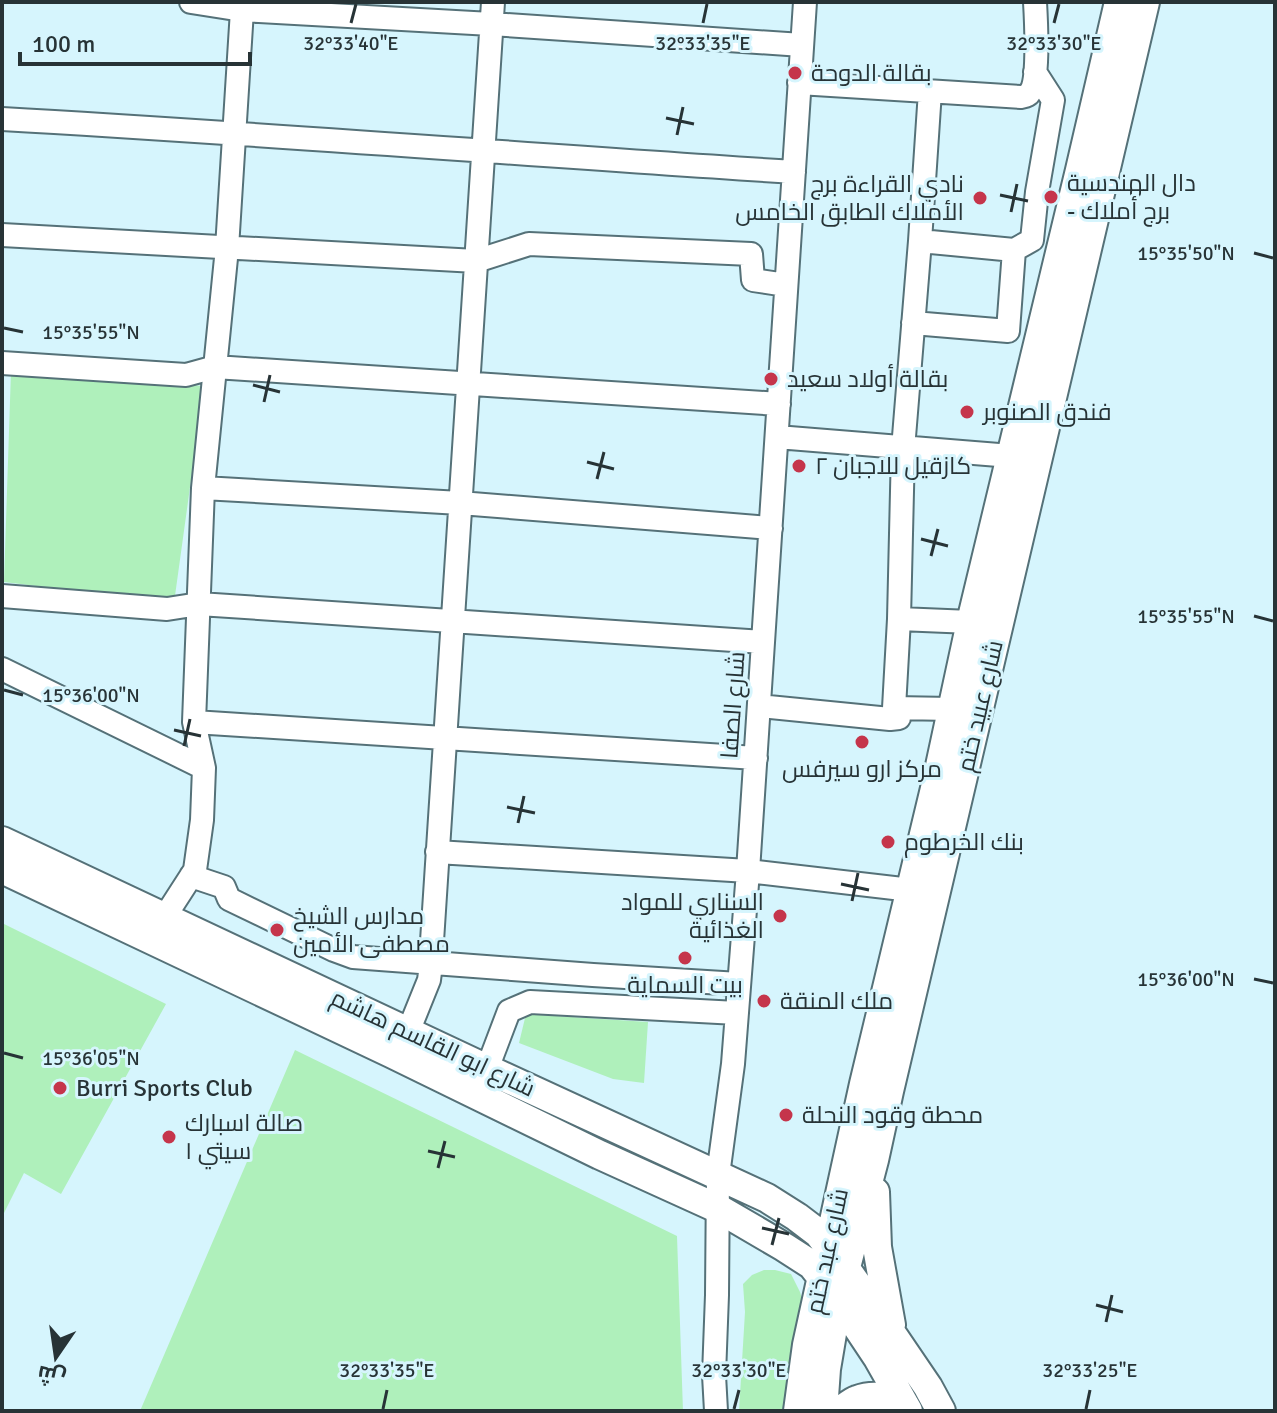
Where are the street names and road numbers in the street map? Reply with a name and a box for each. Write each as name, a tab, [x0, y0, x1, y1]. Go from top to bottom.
street label: شارع عبيد ختم	[950, 637, 1011, 775]
street label: شارع الصفا	[714, 650, 753, 760]
street label: شارع ابو القاسم هاشم	[326, 982, 540, 1104]
street label: شارع عبد ختم	[799, 1186, 856, 1317]

